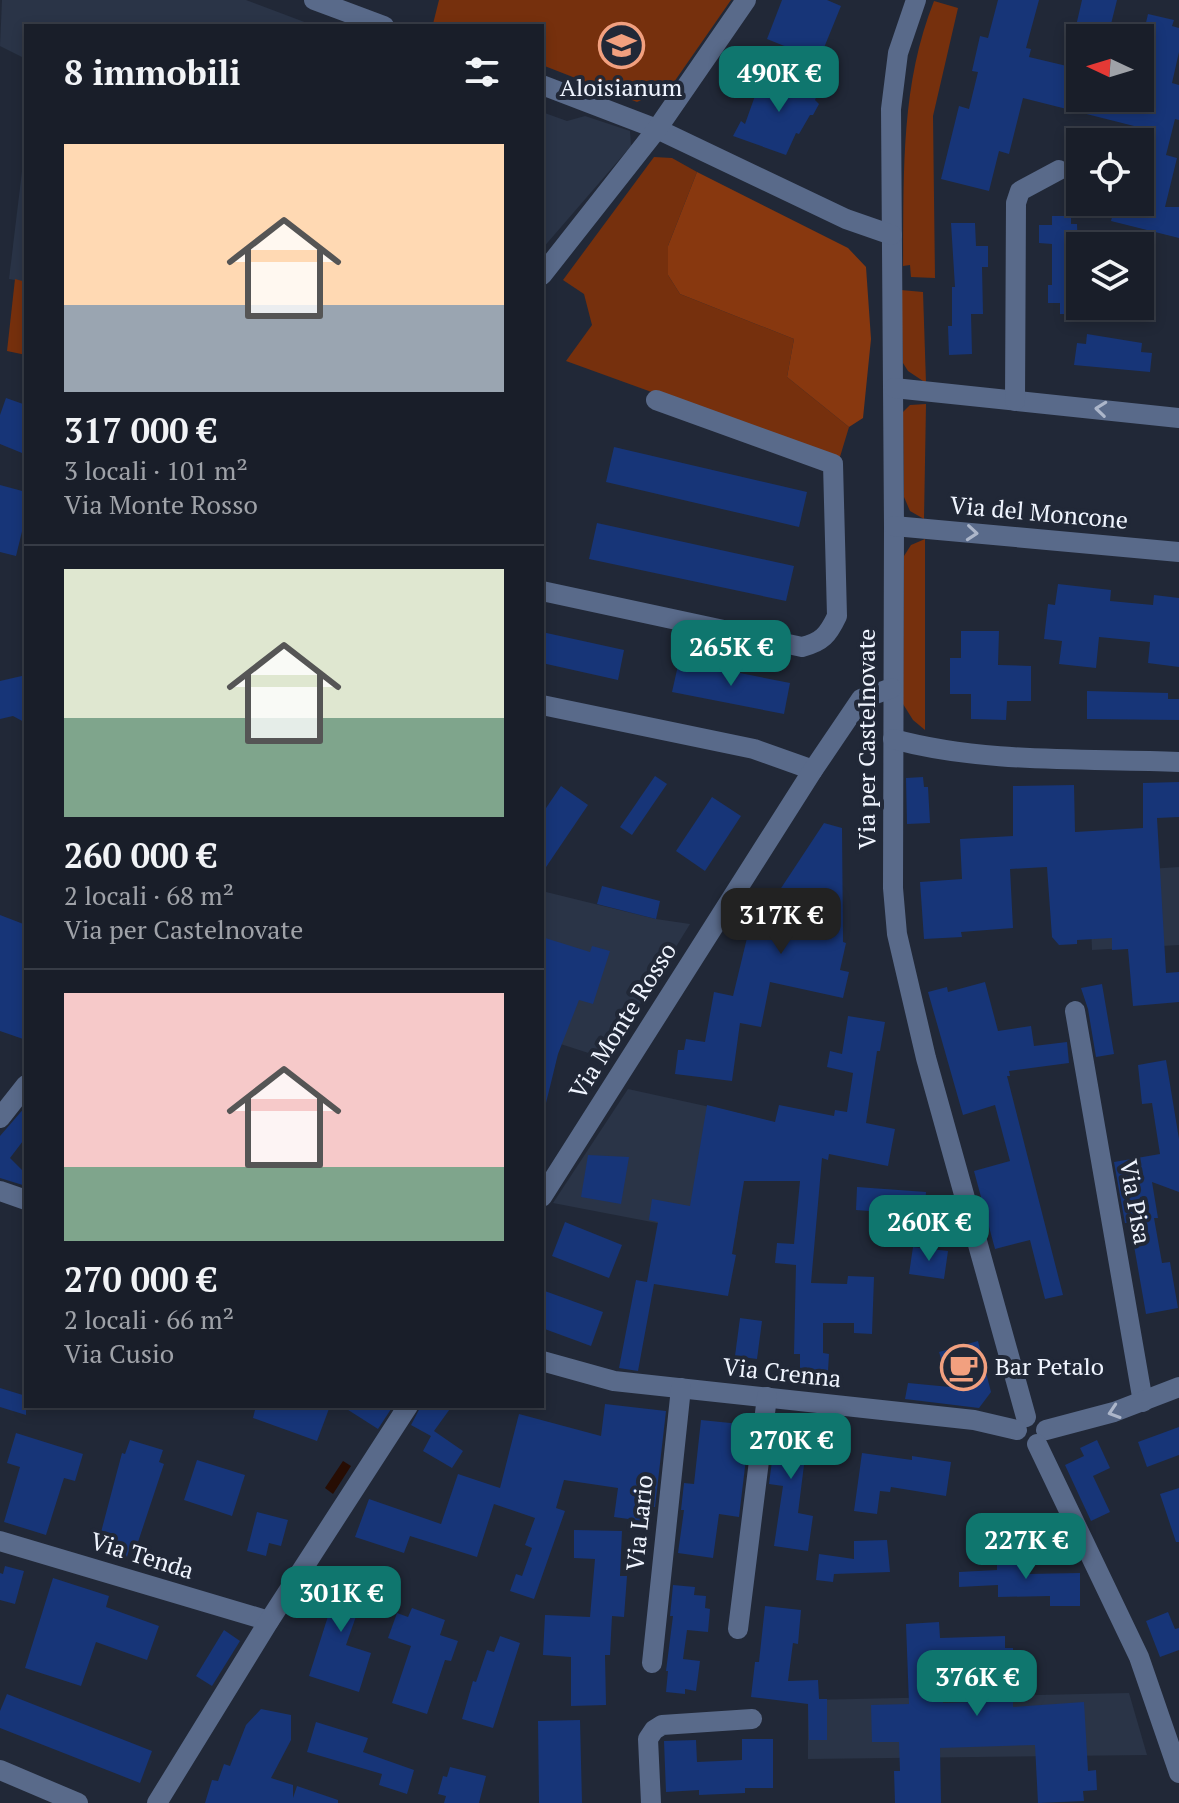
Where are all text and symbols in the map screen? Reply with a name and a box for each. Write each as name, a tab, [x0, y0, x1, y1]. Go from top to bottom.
school or university icon: Aloisianum	[597, 22, 645, 70]
north arrow	[1066, 24, 1154, 112]
map controls	[1066, 24, 1154, 320]
pin: 490K €	[714, 46, 844, 114]
text: 8 immobili	[64, 50, 241, 95]
icon: filters	[460, 50, 504, 94]
text: 490K €	[737, 55, 821, 89]
place label: Aloisianum	[560, 71, 683, 103]
button: locate	[1066, 128, 1154, 216]
icon: home	[212, 196, 356, 340]
button: layers	[1066, 232, 1154, 320]
one-way arrow	[1095, 401, 1108, 418]
text: 317 000 €	[64, 408, 217, 453]
text: 3 locali · 101 m²	[64, 453, 248, 487]
text: Via Monte Rosso	[64, 487, 258, 521]
street label: Via del Moncone	[949, 488, 1130, 536]
one-way arrow	[966, 525, 979, 542]
pin: 265K €	[666, 620, 796, 688]
icon: home	[212, 621, 356, 765]
text: 265K €	[689, 629, 773, 663]
street label: Via per Castelnovate	[850, 629, 882, 849]
text: 260 000 €	[64, 833, 217, 878]
text: 2 locali · 68 m²	[64, 878, 234, 912]
pin: 317K €	[716, 888, 846, 956]
text: 317K €	[739, 897, 823, 931]
text: Via per Castelnovate	[64, 912, 303, 946]
street label: Via Monte Rosso	[561, 936, 683, 1105]
icon: home	[212, 1045, 356, 1189]
street label: Via Pisa	[1113, 1157, 1159, 1247]
pin: 260K €	[864, 1195, 994, 1263]
text: 260K €	[887, 1204, 971, 1238]
text: 270 000 €	[64, 1257, 217, 1302]
text: 2 locali · 66 m²	[64, 1302, 234, 1336]
text: Via Cusio	[64, 1336, 174, 1370]
cafe icon: Bar Petalo	[940, 1343, 988, 1391]
street label: Via Crenna	[721, 1350, 843, 1394]
place label: Bar Petalo	[995, 1350, 1104, 1382]
one-way arrow	[1107, 1402, 1121, 1418]
pin: 270K €	[726, 1413, 856, 1481]
text: 270K €	[749, 1422, 833, 1456]
street label: Via Lario	[618, 1473, 660, 1573]
pin: 227K €	[961, 1513, 1091, 1581]
text: 227K €	[984, 1522, 1068, 1556]
street label: Via Tenda	[87, 1524, 198, 1586]
pin: 301K €	[276, 1566, 406, 1634]
text: 301K €	[299, 1575, 383, 1609]
pin: 376K €	[912, 1650, 1042, 1718]
text: 376K €	[935, 1659, 1019, 1693]

